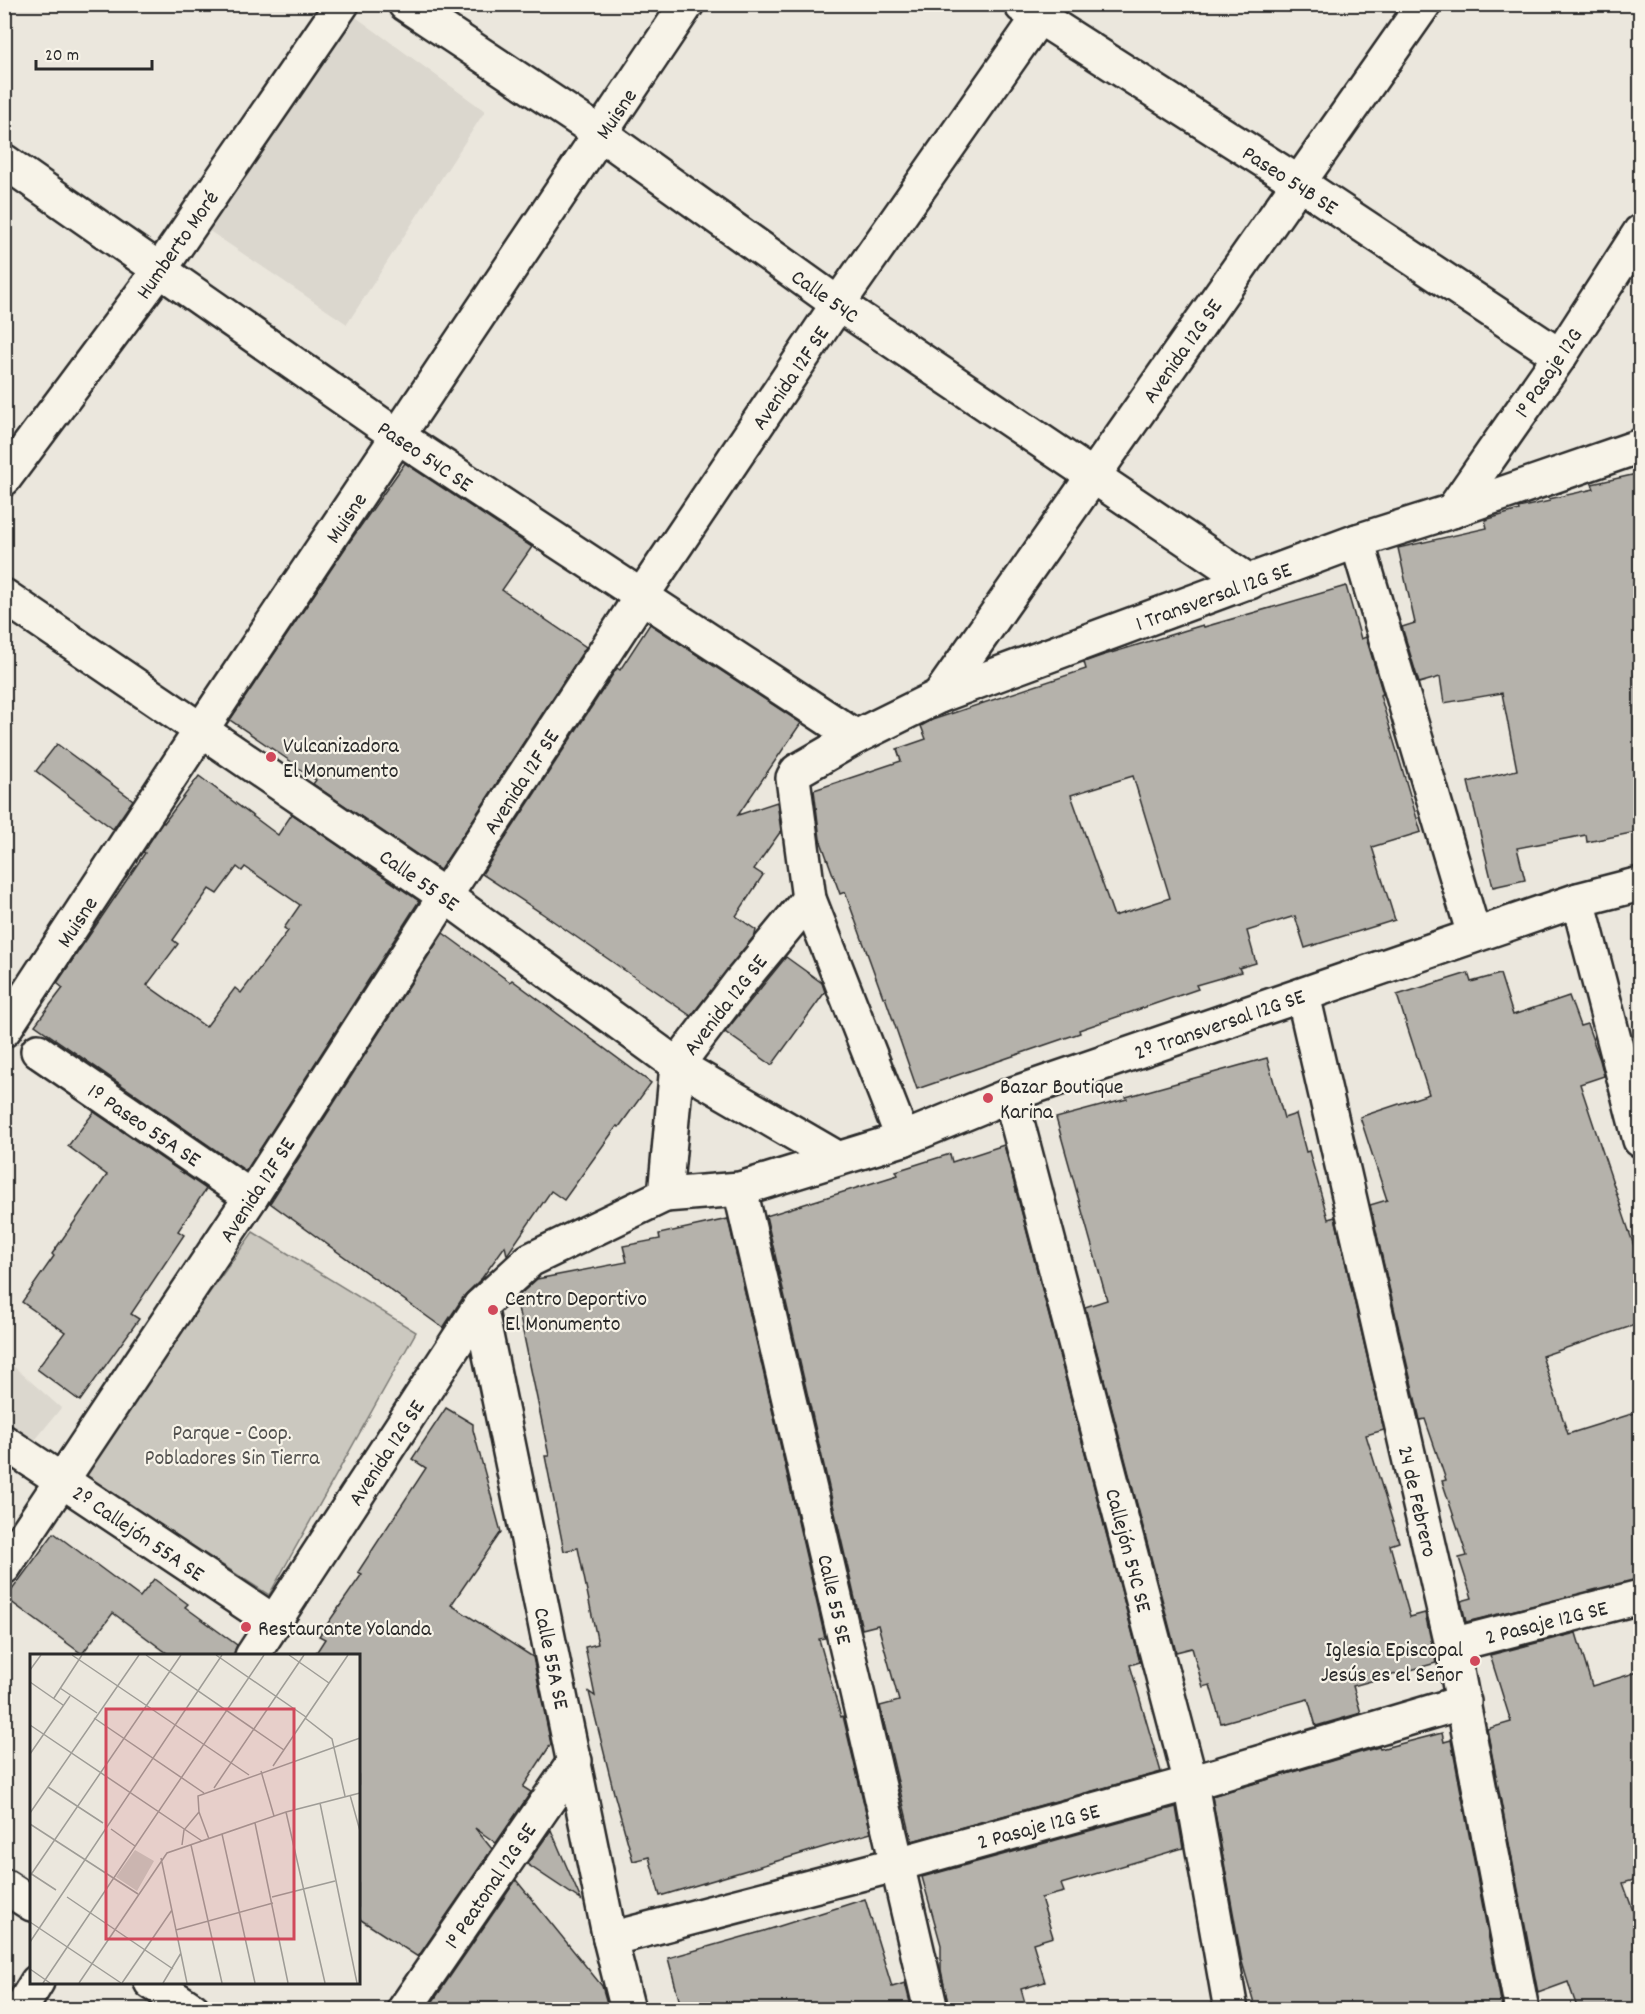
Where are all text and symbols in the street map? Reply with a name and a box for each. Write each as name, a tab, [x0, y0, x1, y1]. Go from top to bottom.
scale bar	[36, 33, 152, 71]
text: 20 m	[45, 44, 79, 69]
street label: Muisne	[590, 83, 646, 147]
street label: Paseo 54B SE	[1235, 139, 1343, 224]
street label: Humberto Moré	[130, 185, 228, 307]
street label: Calle 54C	[784, 263, 864, 333]
street label: Avenida 12G SE	[1136, 294, 1231, 410]
street label: Avenida 12F SE	[746, 321, 838, 437]
street label: 1° Pasaje 12G	[1508, 323, 1592, 425]
street label: Paseo 54C SE	[370, 415, 478, 501]
street label: Muisne	[320, 487, 376, 551]
street label: 1 Transversal 12G SE	[1132, 556, 1296, 641]
street label: Avenida 12F SE	[477, 724, 569, 842]
place label: Vulcanizadora El Monumento	[283, 732, 400, 788]
marker: Vulcanizadora El Monumento	[264, 750, 278, 764]
street label: Calle 55 SE	[372, 843, 464, 921]
street label: Muisne	[51, 891, 107, 955]
street label: Avenida 12G SE	[677, 949, 776, 1063]
street label: 2º Transversal 12G SE	[1131, 983, 1309, 1070]
place label: Bazar Boutique Karina	[1000, 1073, 1123, 1129]
street label: 1º Paseo 55A SE	[80, 1077, 206, 1176]
marker: Bazar Boutique Karina	[981, 1091, 995, 1105]
street label: Avenida 12F SE	[213, 1132, 305, 1250]
place label: Centro Deportivo El Monumento	[505, 1285, 647, 1341]
marker: Centro Deportivo El Monumento	[486, 1303, 500, 1317]
street label: Avenida 12G SE	[342, 1395, 434, 1513]
park label: Parque - Coop. Pobladores Sin Tierra	[144, 1419, 320, 1475]
street label: 24 de Febrero	[1388, 1443, 1443, 1561]
street label: 2º Callejón 55A SE	[65, 1479, 209, 1591]
street label: Callejón 54C SE	[1095, 1486, 1158, 1616]
street label: Calle 55 SE	[807, 1552, 858, 1648]
street label: 2 Pasaje 12G SE	[1482, 1594, 1611, 1655]
street label: Calle 55A SE	[524, 1605, 575, 1713]
place label: Restaurante Yolanda	[258, 1615, 432, 1646]
marker: Restaurante Yolanda	[239, 1620, 253, 1634]
place label: Iglesia Episcopal Jesús es el Señor	[1321, 1636, 1464, 1692]
inset map	[30, 1654, 360, 1984]
marker: Iglesia Episcopal Jesús es el Señor	[1468, 1654, 1482, 1668]
street label: 2 Pasaje 12G SE	[974, 1797, 1103, 1860]
street label: 1° Peatonal 12G SE	[438, 1818, 546, 1956]

